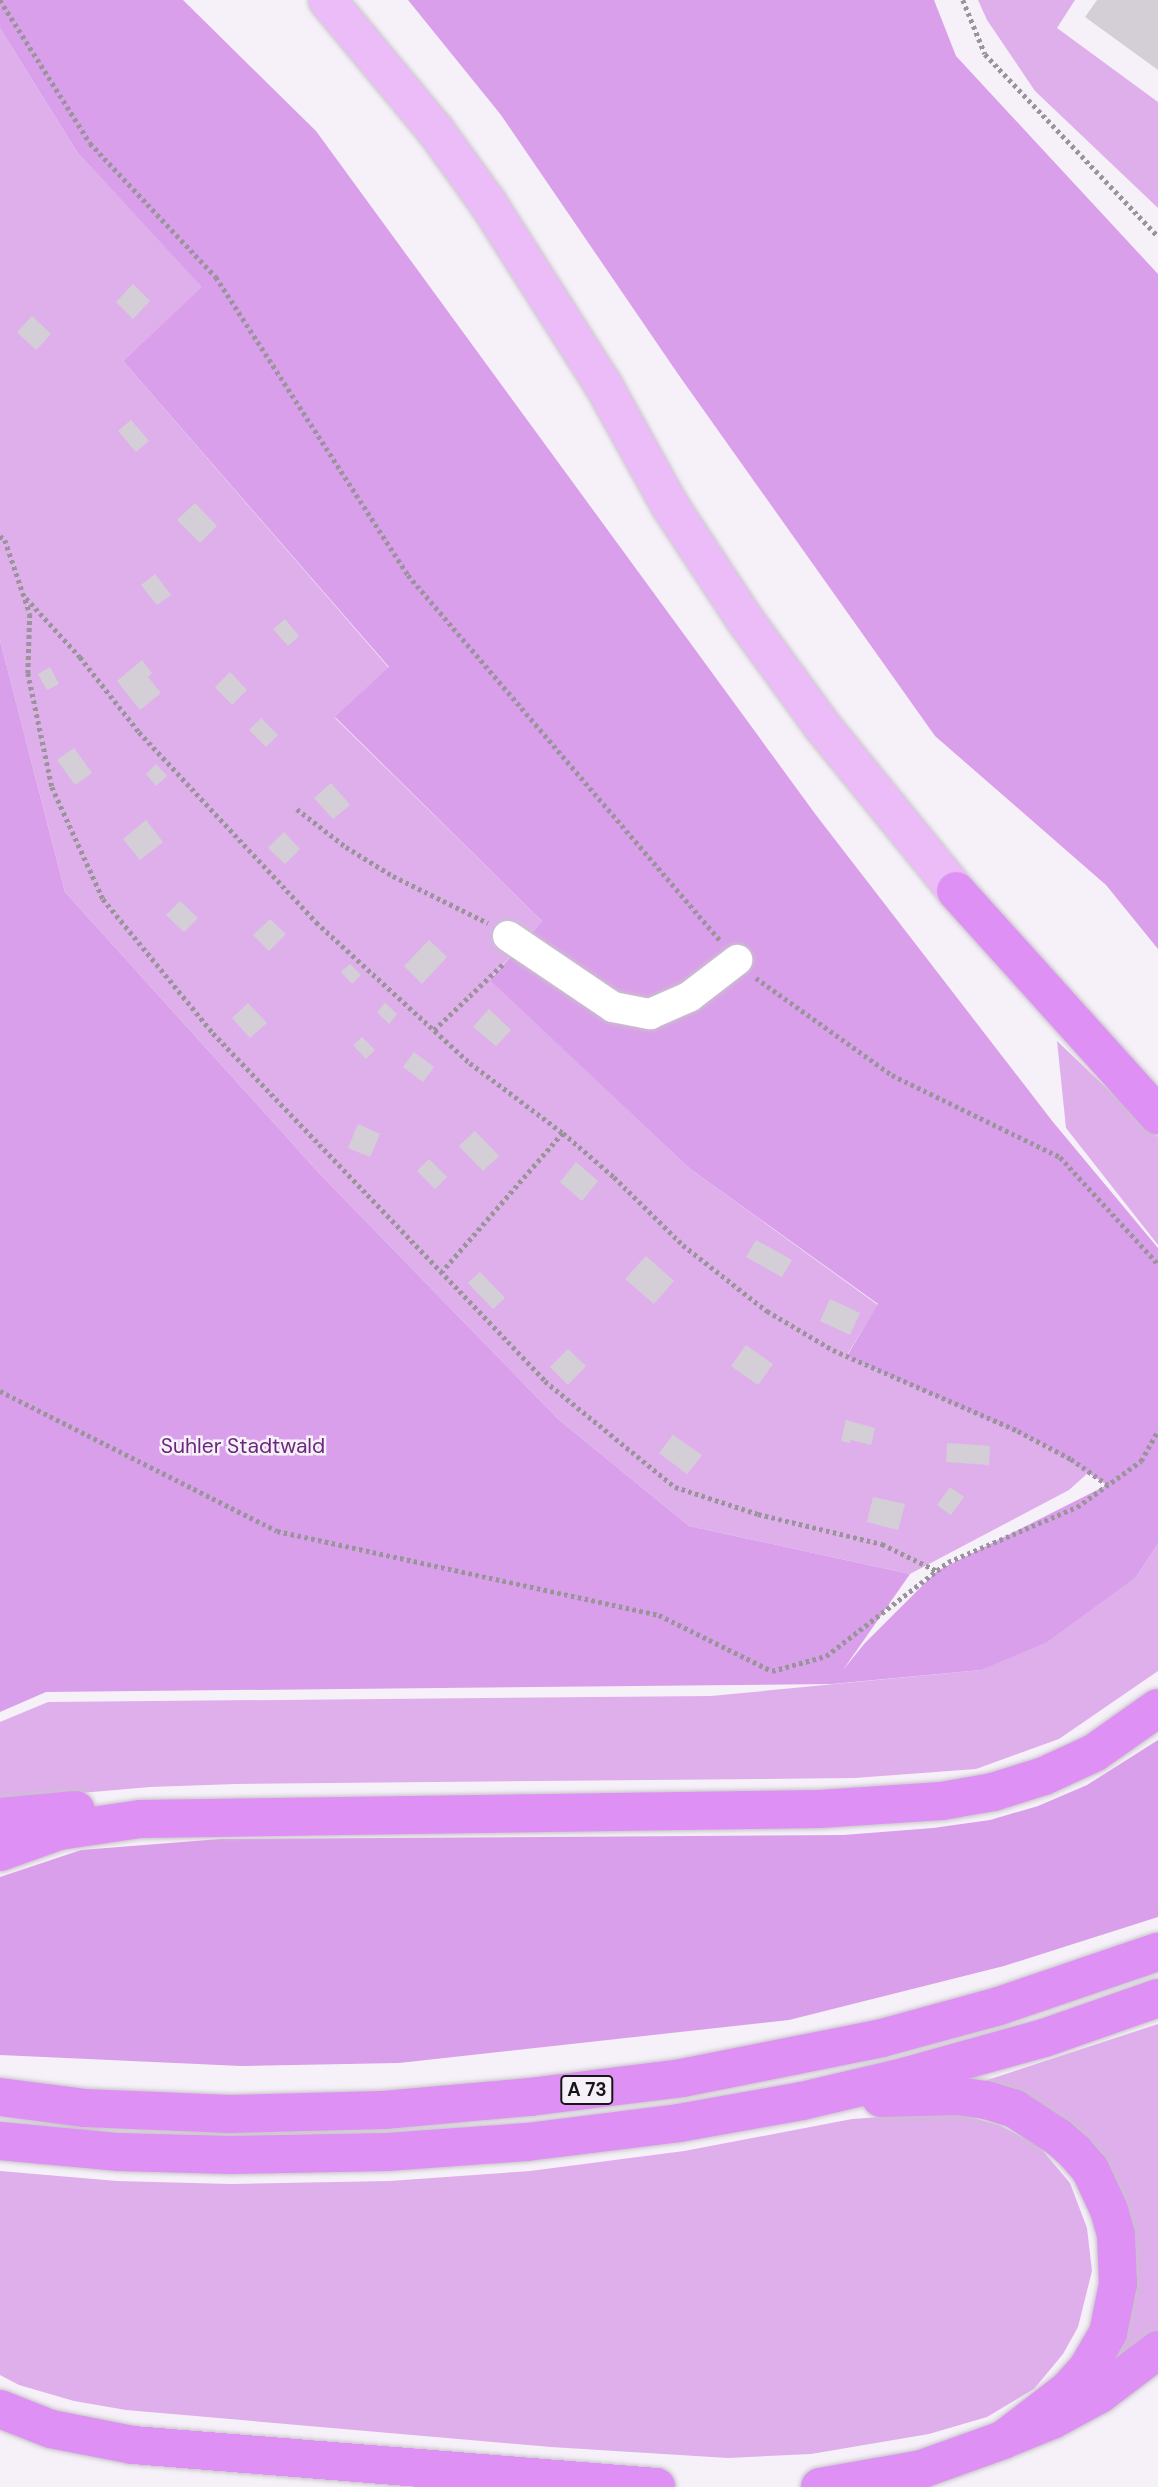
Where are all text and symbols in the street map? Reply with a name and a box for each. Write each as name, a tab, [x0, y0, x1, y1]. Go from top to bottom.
park label: Suhler Stadtwald	[161, 1433, 325, 1459]
road number: A 73	[559, 2074, 615, 2106]

